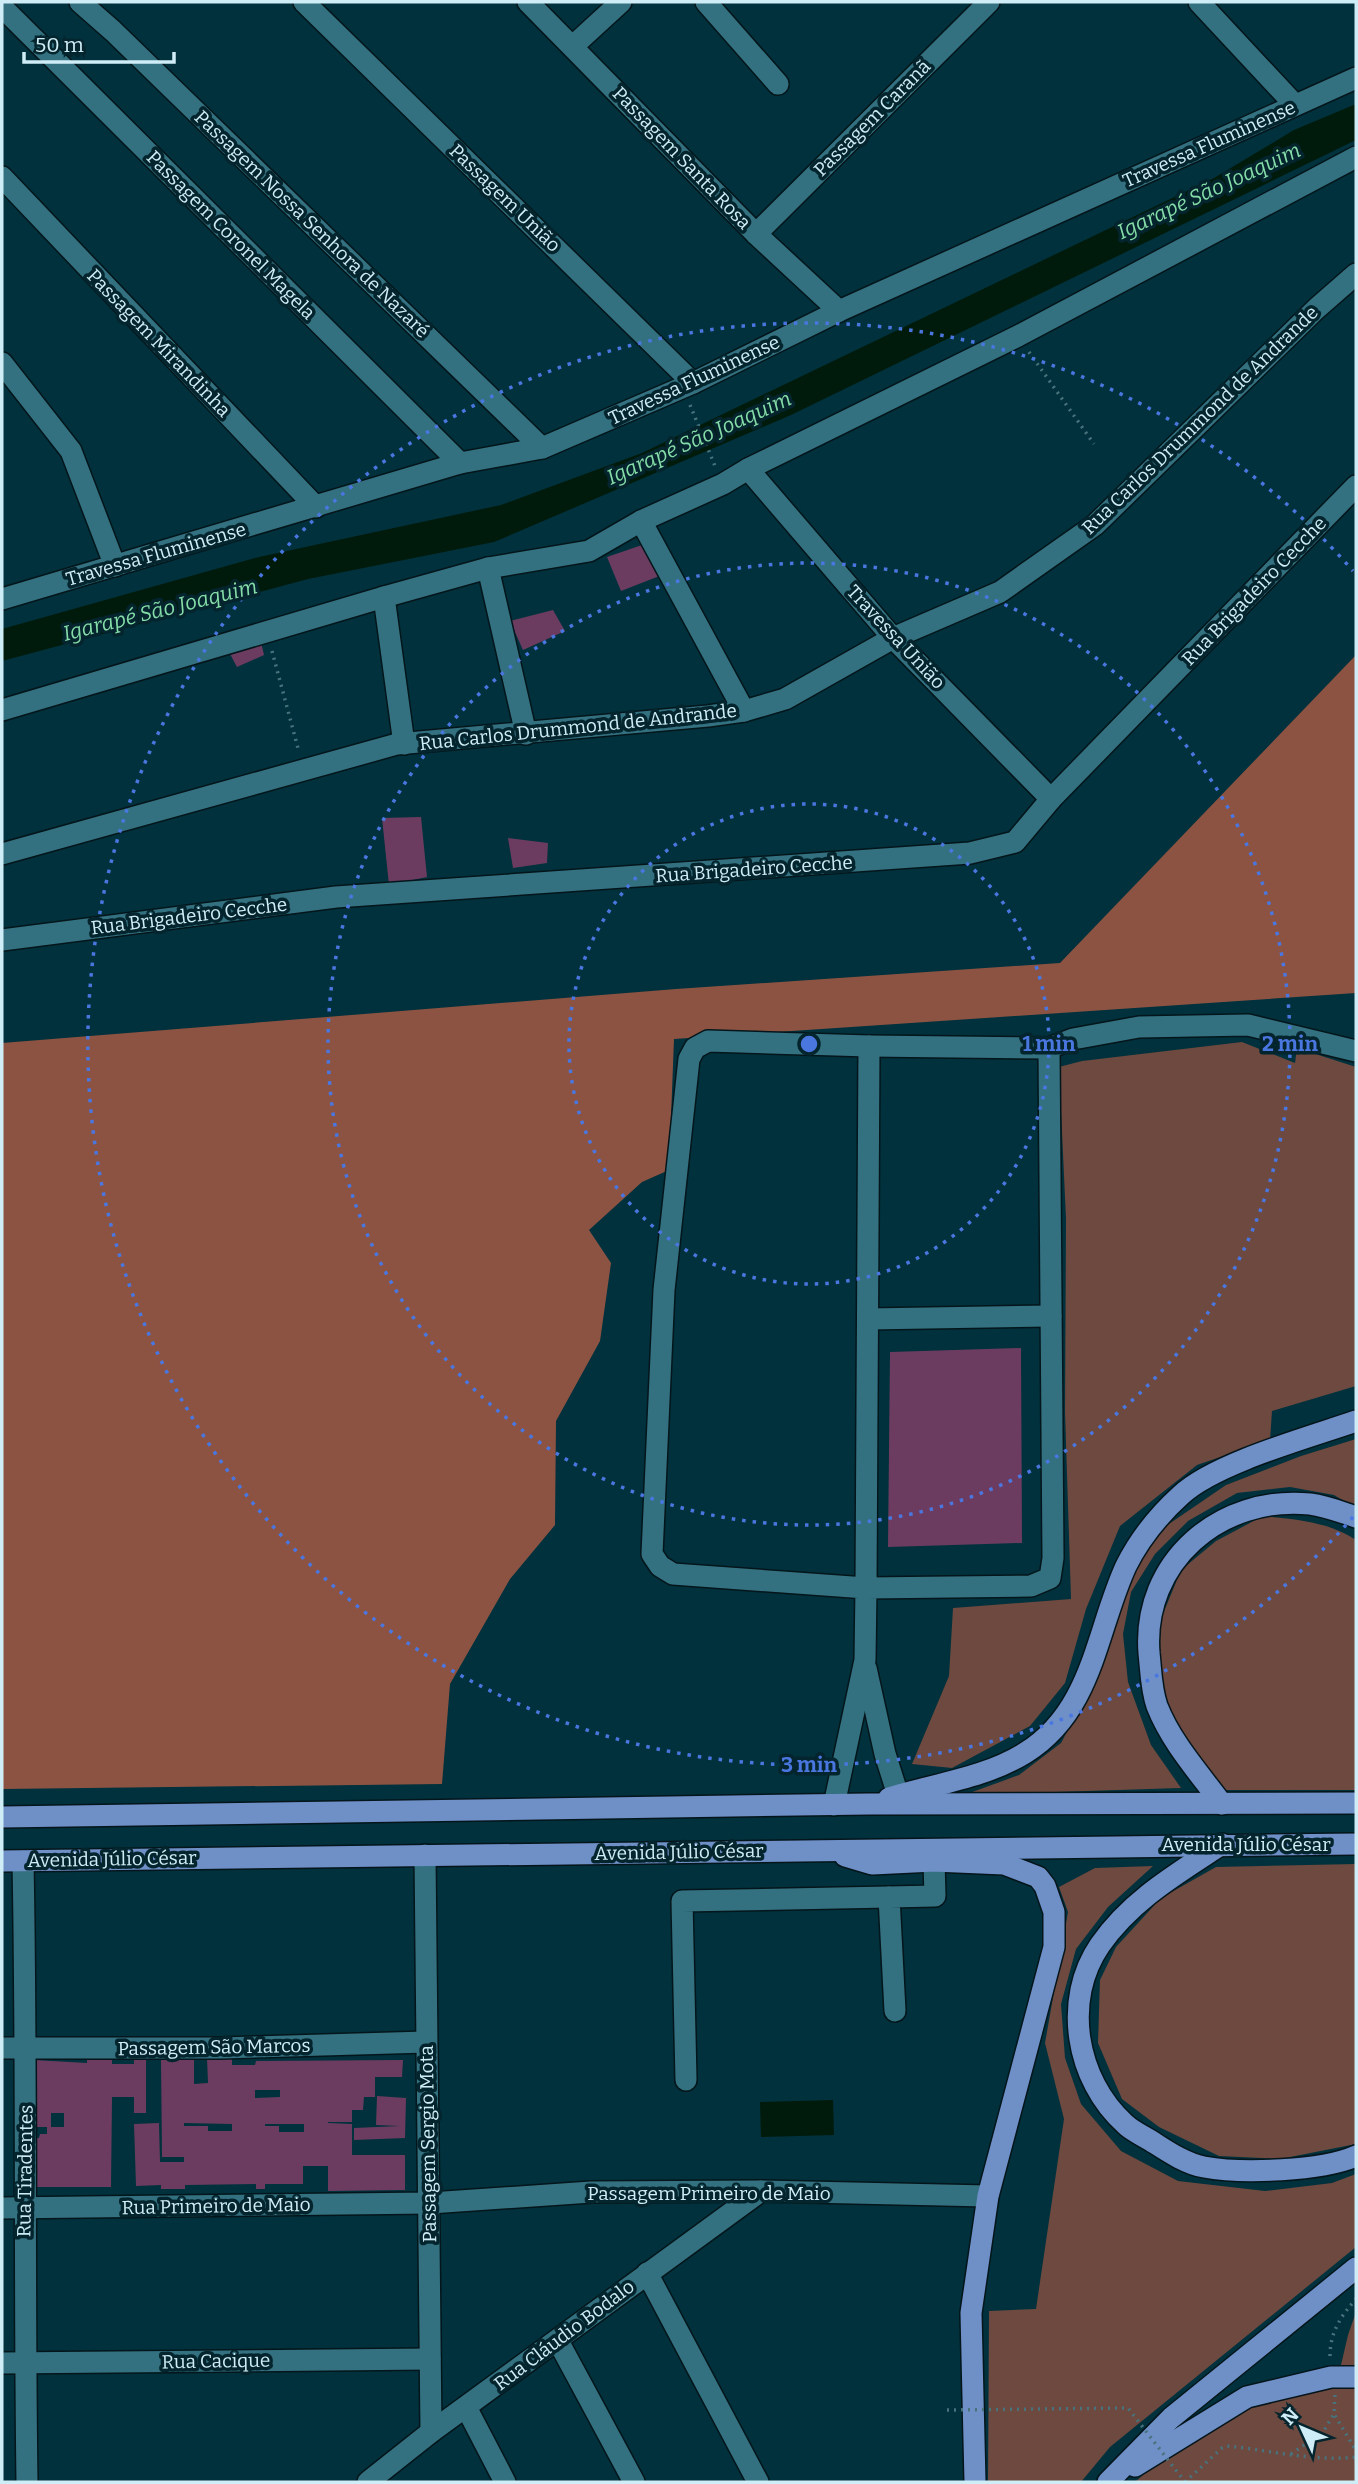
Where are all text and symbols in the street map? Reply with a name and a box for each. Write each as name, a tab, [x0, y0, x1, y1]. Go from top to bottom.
scale bar	[24, 21, 175, 65]
text: 50 m	[35, 32, 84, 58]
street label: Passagem Caranã	[809, 55, 935, 181]
street label: Passagem Santa Rosa	[608, 82, 756, 234]
street label: Travessa Fluminense	[1119, 96, 1299, 192]
street label: Passagem Nossa Senhora de Nazaré	[190, 106, 434, 342]
water label: Igarapé São Joaquim	[1113, 137, 1305, 245]
street label: Passagem União	[445, 139, 565, 257]
street label: Passagem Coronel Magela	[142, 146, 321, 325]
street label: Passagem Mirandinha	[82, 264, 236, 422]
street label: Rua Carlos Drummond de Andrande	[1077, 301, 1323, 539]
street label: Travessa Fluminense	[605, 330, 783, 430]
water label: Igarapé São Joaquim	[603, 386, 795, 490]
street label: Rua Brigadeiro Cecche	[1177, 512, 1331, 670]
street label: Travessa Fluminense	[63, 517, 249, 591]
water label: Igarapé São Joaquim	[60, 573, 260, 647]
street label: Travessa União	[842, 580, 950, 694]
street label: Rua Carlos Drummond de Andrande	[418, 699, 738, 755]
street label: Rua Brigadeiro Cecche	[655, 851, 853, 887]
street label: Rua Brigadeiro Cecche	[89, 893, 289, 939]
text: 1 min	[1022, 1031, 1076, 1057]
text: 2 min	[1262, 1031, 1318, 1057]
centre of rings	[797, 1032, 821, 1056]
text: 3 min	[781, 1752, 838, 1778]
street label: Avenida Júlio César	[1161, 1833, 1331, 1856]
street label: Avenida Júlio César	[594, 1839, 764, 1865]
street label: Avenida Júlio César	[27, 1846, 197, 1872]
street label: Passagem São Marcos	[117, 2034, 311, 2060]
street label: Passagem Sergio Mota	[415, 2045, 441, 2243]
street label: Rua Tiradentes	[12, 2105, 38, 2237]
street label: Passagem Primeiro de Maio	[587, 2182, 831, 2205]
street label: Rua Primeiro de Maio	[121, 2193, 311, 2219]
street label: Rua Cláudio Bodalo	[489, 2275, 639, 2395]
street label: Rua Cacique	[161, 2349, 271, 2373]
north arrow	[1267, 2393, 1337, 2463]
text: N	[1277, 2403, 1304, 2430]

